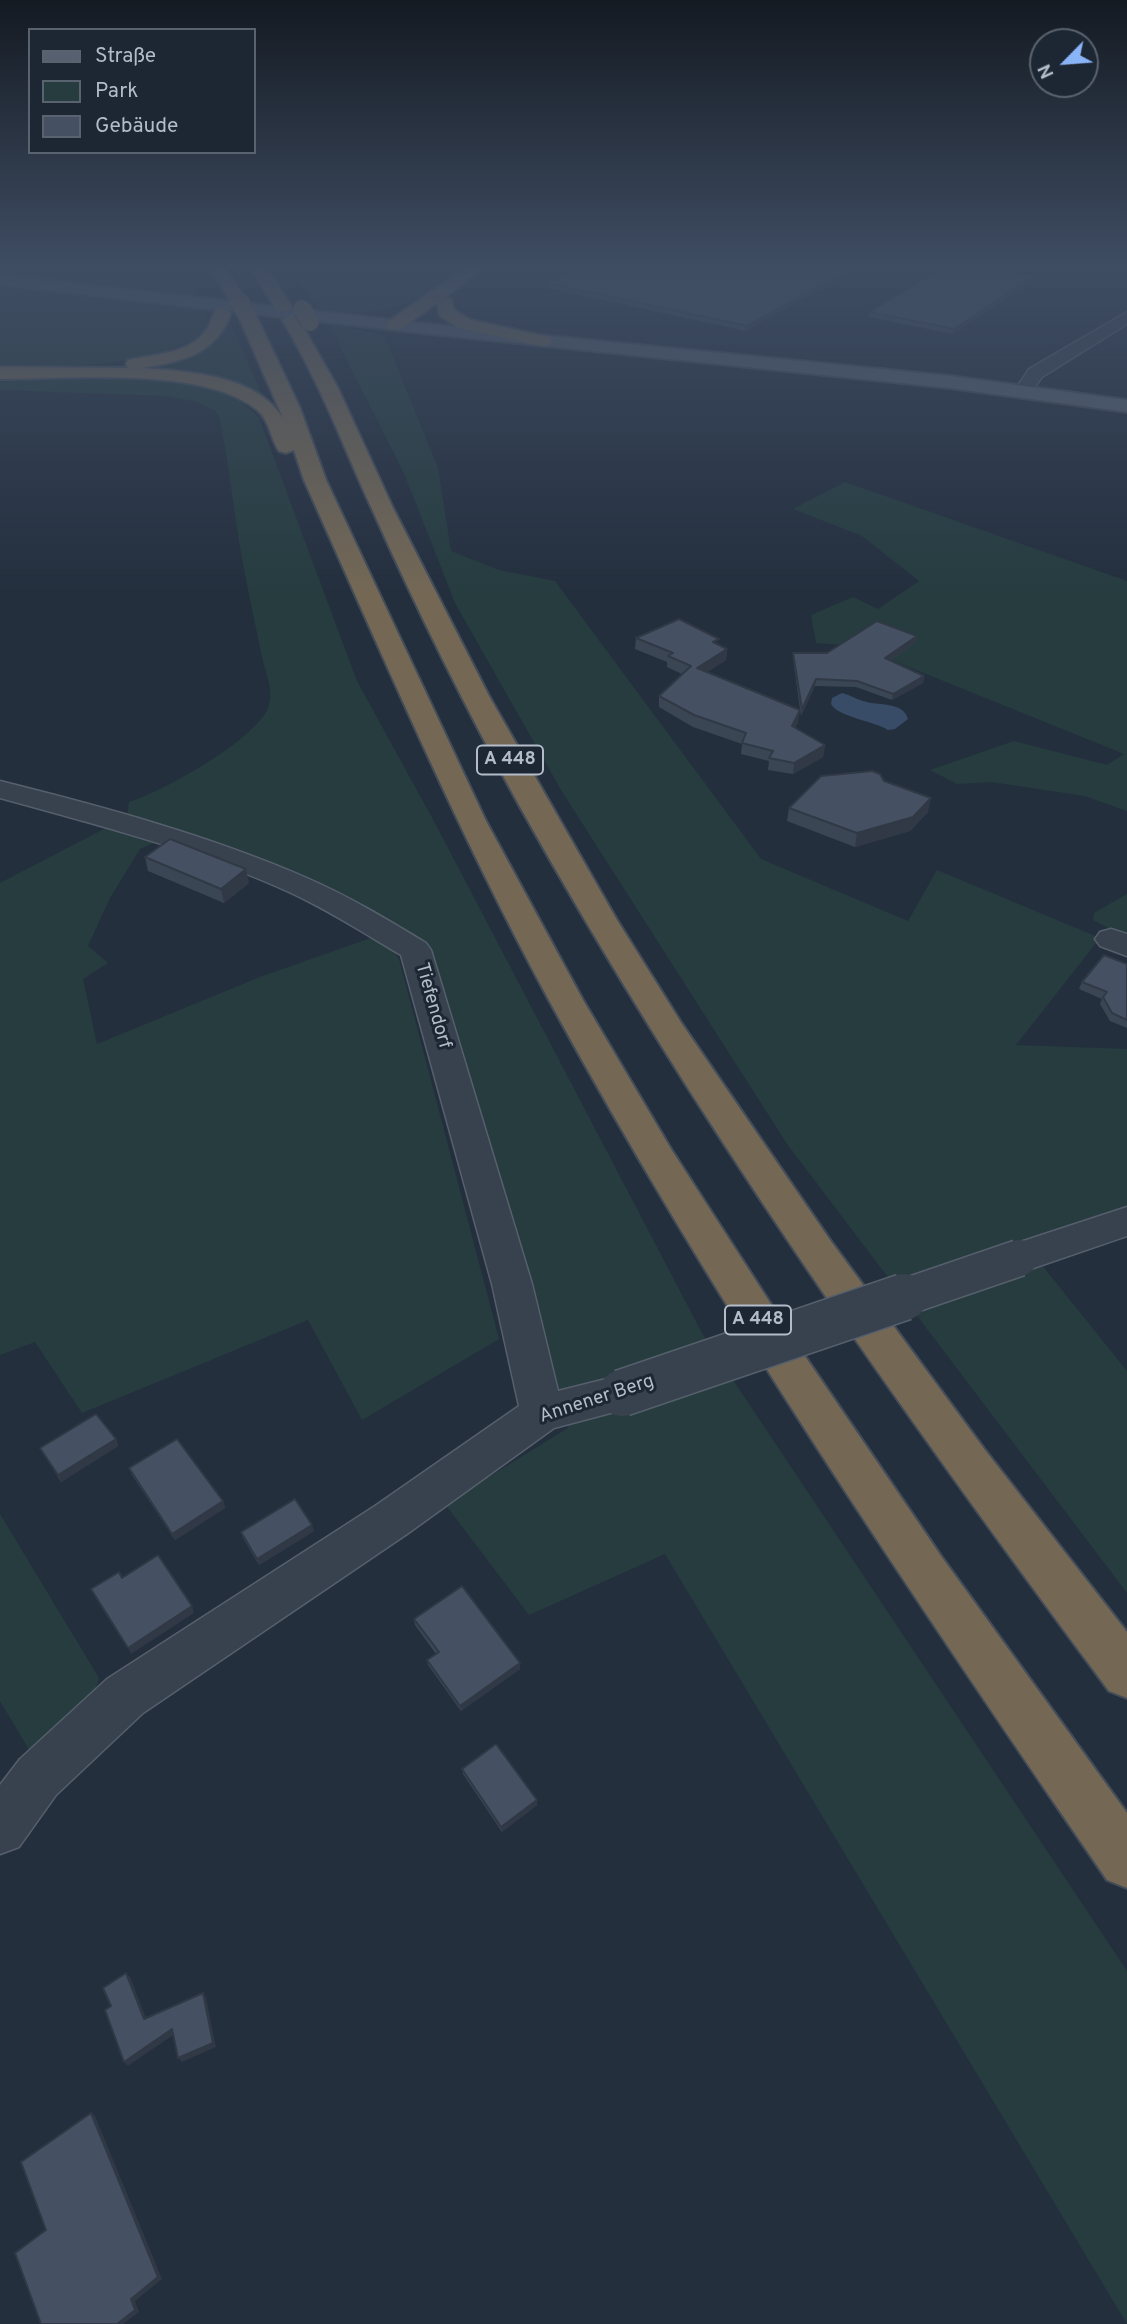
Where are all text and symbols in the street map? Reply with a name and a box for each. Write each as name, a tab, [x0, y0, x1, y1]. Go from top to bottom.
legend	[28, 28, 256, 154]
north arrow	[1029, 28, 1099, 98]
text: Straße	[95, 43, 156, 70]
text: N	[1033, 60, 1061, 82]
text: Park	[95, 78, 138, 105]
text: Gebäude	[95, 113, 178, 140]
road number: A 448	[477, 746, 543, 774]
street label: Tiefendorf	[409, 961, 455, 1051]
road number: A 448	[725, 1306, 791, 1335]
street label: Annener Berg	[537, 1371, 657, 1429]

